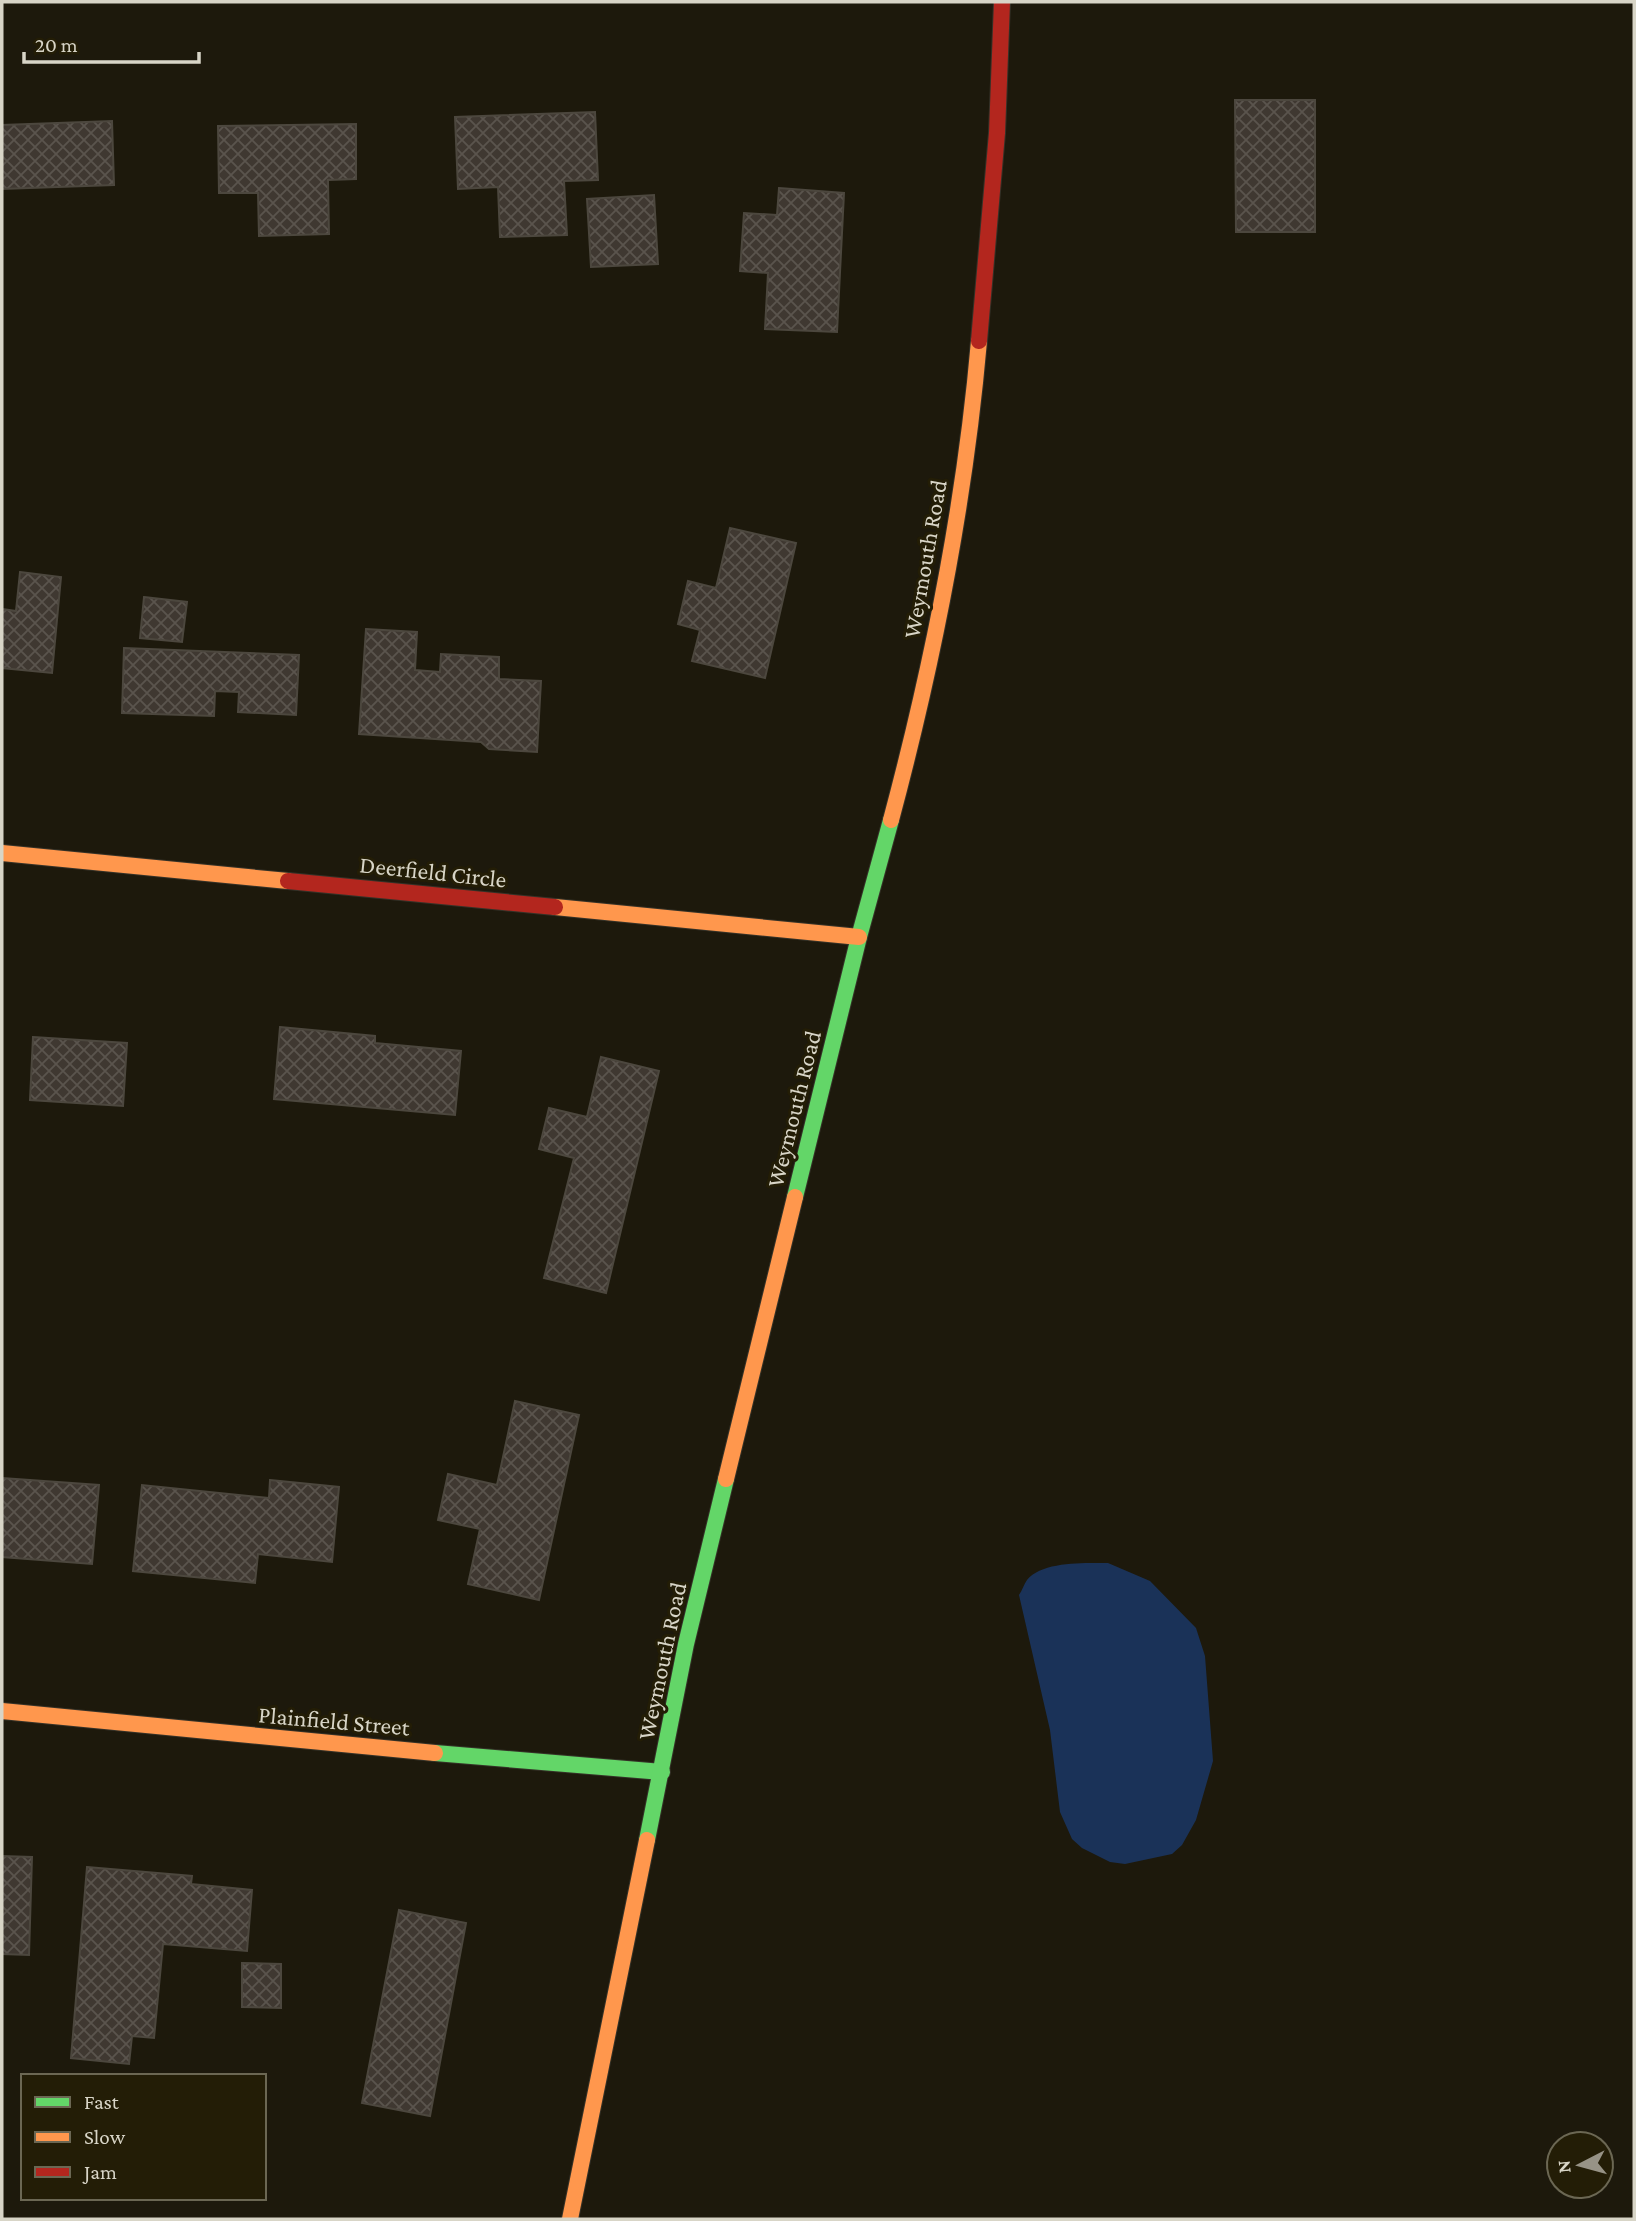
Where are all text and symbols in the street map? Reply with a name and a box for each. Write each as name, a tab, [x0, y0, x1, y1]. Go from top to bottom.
scale bar	[24, 21, 200, 65]
text: 20 m	[35, 33, 78, 57]
street label: Weymouth Road	[897, 477, 952, 640]
street label: Deerfield Circle	[358, 850, 508, 893]
street label: Weymouth Road	[761, 1027, 826, 1190]
street label: Weymouth Road	[632, 1579, 691, 1742]
street label: Plainfield Street	[257, 1700, 412, 1741]
legend	[21, 2074, 266, 2200]
text: Fast	[84, 2090, 120, 2114]
text: Slow	[84, 2125, 126, 2149]
north arrow	[1545, 2130, 1615, 2200]
text: N	[1552, 2159, 1575, 2174]
text: Jam	[82, 2160, 117, 2184]

